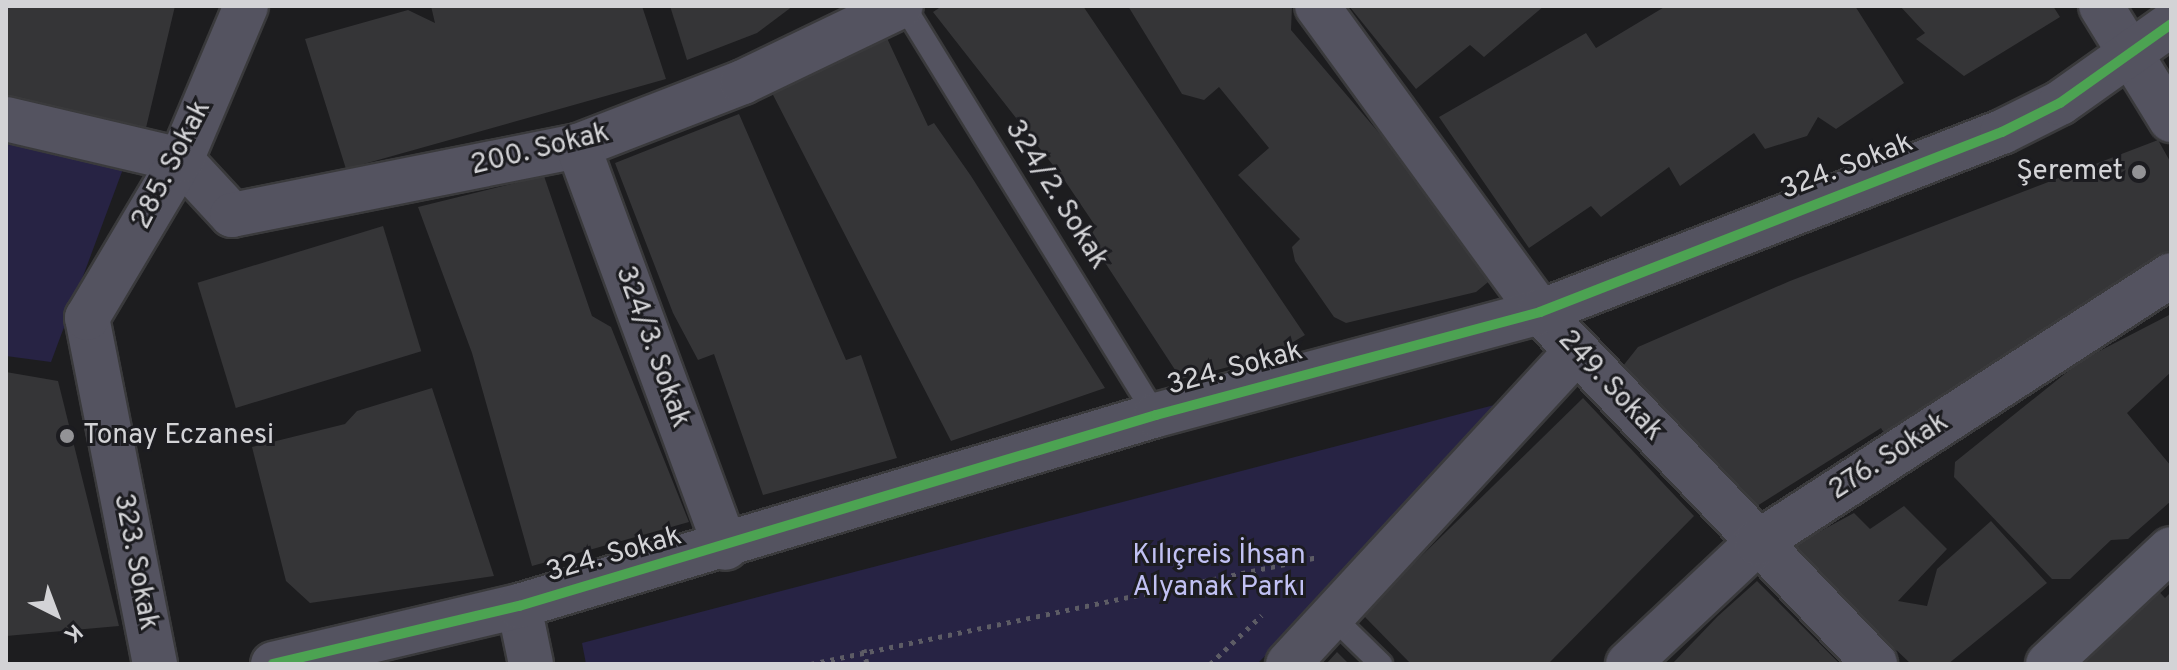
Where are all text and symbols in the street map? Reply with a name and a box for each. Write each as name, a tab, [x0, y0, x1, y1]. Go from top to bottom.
street label: 285. Sokak	[125, 95, 219, 235]
street label: 324/2. Sokak	[997, 114, 1115, 276]
street label: 200. Sokak	[467, 117, 613, 183]
street label: 324. Sokak	[1776, 126, 1918, 208]
place label: Şeremet	[2016, 155, 2123, 189]
marker: Şeremet	[2130, 163, 2148, 181]
street label: 324/3. Sokak	[607, 262, 697, 432]
street label: 249. Sokak	[1550, 324, 1670, 448]
street label: 324. Sokak	[1164, 335, 1306, 403]
street label: 276. Sokak	[1823, 406, 1955, 508]
place label: Tonay Eczanesi	[83, 419, 274, 453]
marker: Tonay Eczanesi	[58, 427, 76, 445]
street label: 323. Sokak	[105, 491, 165, 633]
street label: 324. Sokak	[543, 520, 685, 590]
park label: Kılıçreis İhsan Alyanak Parkı	[1132, 539, 1306, 605]
north arrow	[16, 574, 96, 654]
text: K	[58, 617, 87, 647]

